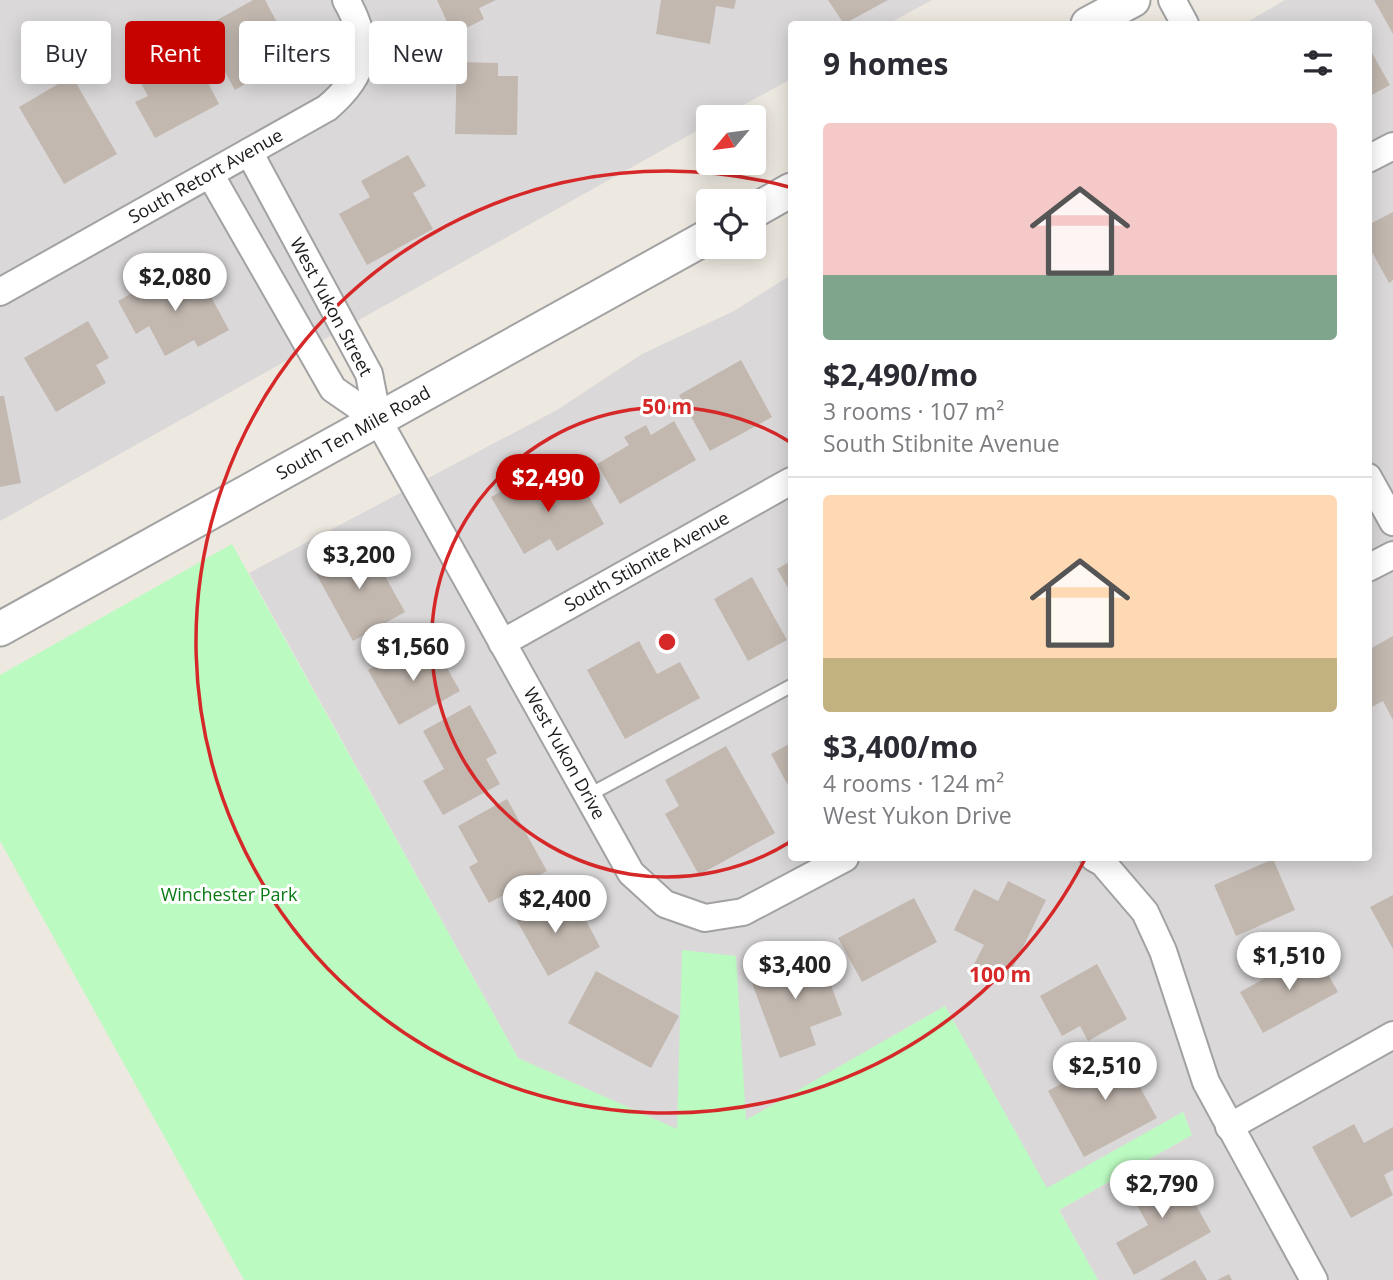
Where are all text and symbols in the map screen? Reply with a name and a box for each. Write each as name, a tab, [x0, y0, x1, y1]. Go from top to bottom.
chip: Buy	[21, 21, 111, 84]
chip: Rent	[125, 21, 225, 84]
chip: Filters	[239, 21, 355, 84]
chip: New	[369, 21, 467, 84]
text: 9 homes	[823, 43, 948, 84]
icon: filters	[1299, 44, 1337, 82]
north arrow	[696, 105, 766, 175]
map controls	[696, 105, 766, 259]
street label: South Retort Avenue	[124, 122, 287, 228]
icon: home	[1017, 168, 1143, 294]
button: locate	[696, 189, 766, 259]
street label: West Yukon Street	[285, 233, 379, 380]
pin: $2,080	[118, 254, 232, 313]
text: $2,080	[139, 260, 211, 292]
text: $2,490/mo	[823, 354, 978, 395]
street label: South Ten Mile Road	[272, 380, 434, 485]
text: 50 m	[642, 392, 692, 420]
text: 3 rooms · 107 m²	[823, 395, 1004, 427]
text: South Stibnite Avenue	[823, 427, 1060, 459]
pin: $2,490	[491, 454, 605, 514]
text: $2,490	[512, 461, 584, 493]
street label: South Stibnite Avenue	[560, 505, 733, 617]
pin: $3,200	[302, 532, 416, 591]
text: $3,200	[323, 538, 395, 570]
icon: home	[1017, 540, 1143, 666]
pin: $1,560	[356, 624, 470, 683]
text: $1,560	[377, 630, 449, 662]
centre of rings	[655, 630, 679, 654]
street label: West Yukon Drive	[519, 683, 612, 823]
text: $3,400/mo	[823, 726, 978, 767]
text: 4 rooms · 124 m²	[823, 767, 1004, 799]
text: West Yukon Drive	[823, 799, 1012, 831]
pin: $2,400	[498, 876, 612, 935]
park label: Winchester Park	[161, 882, 298, 906]
text: $2,400	[519, 882, 591, 914]
pin: $1,510	[1232, 932, 1346, 992]
text: $1,510	[1253, 939, 1325, 971]
pin: $3,400	[738, 942, 852, 1001]
text: $3,400	[759, 948, 831, 980]
text: 100 m	[969, 960, 1031, 988]
pin: $2,510	[1048, 1042, 1162, 1102]
text: $2,510	[1069, 1049, 1141, 1081]
pin: $2,790	[1105, 1160, 1219, 1220]
text: $2,790	[1126, 1167, 1198, 1199]

